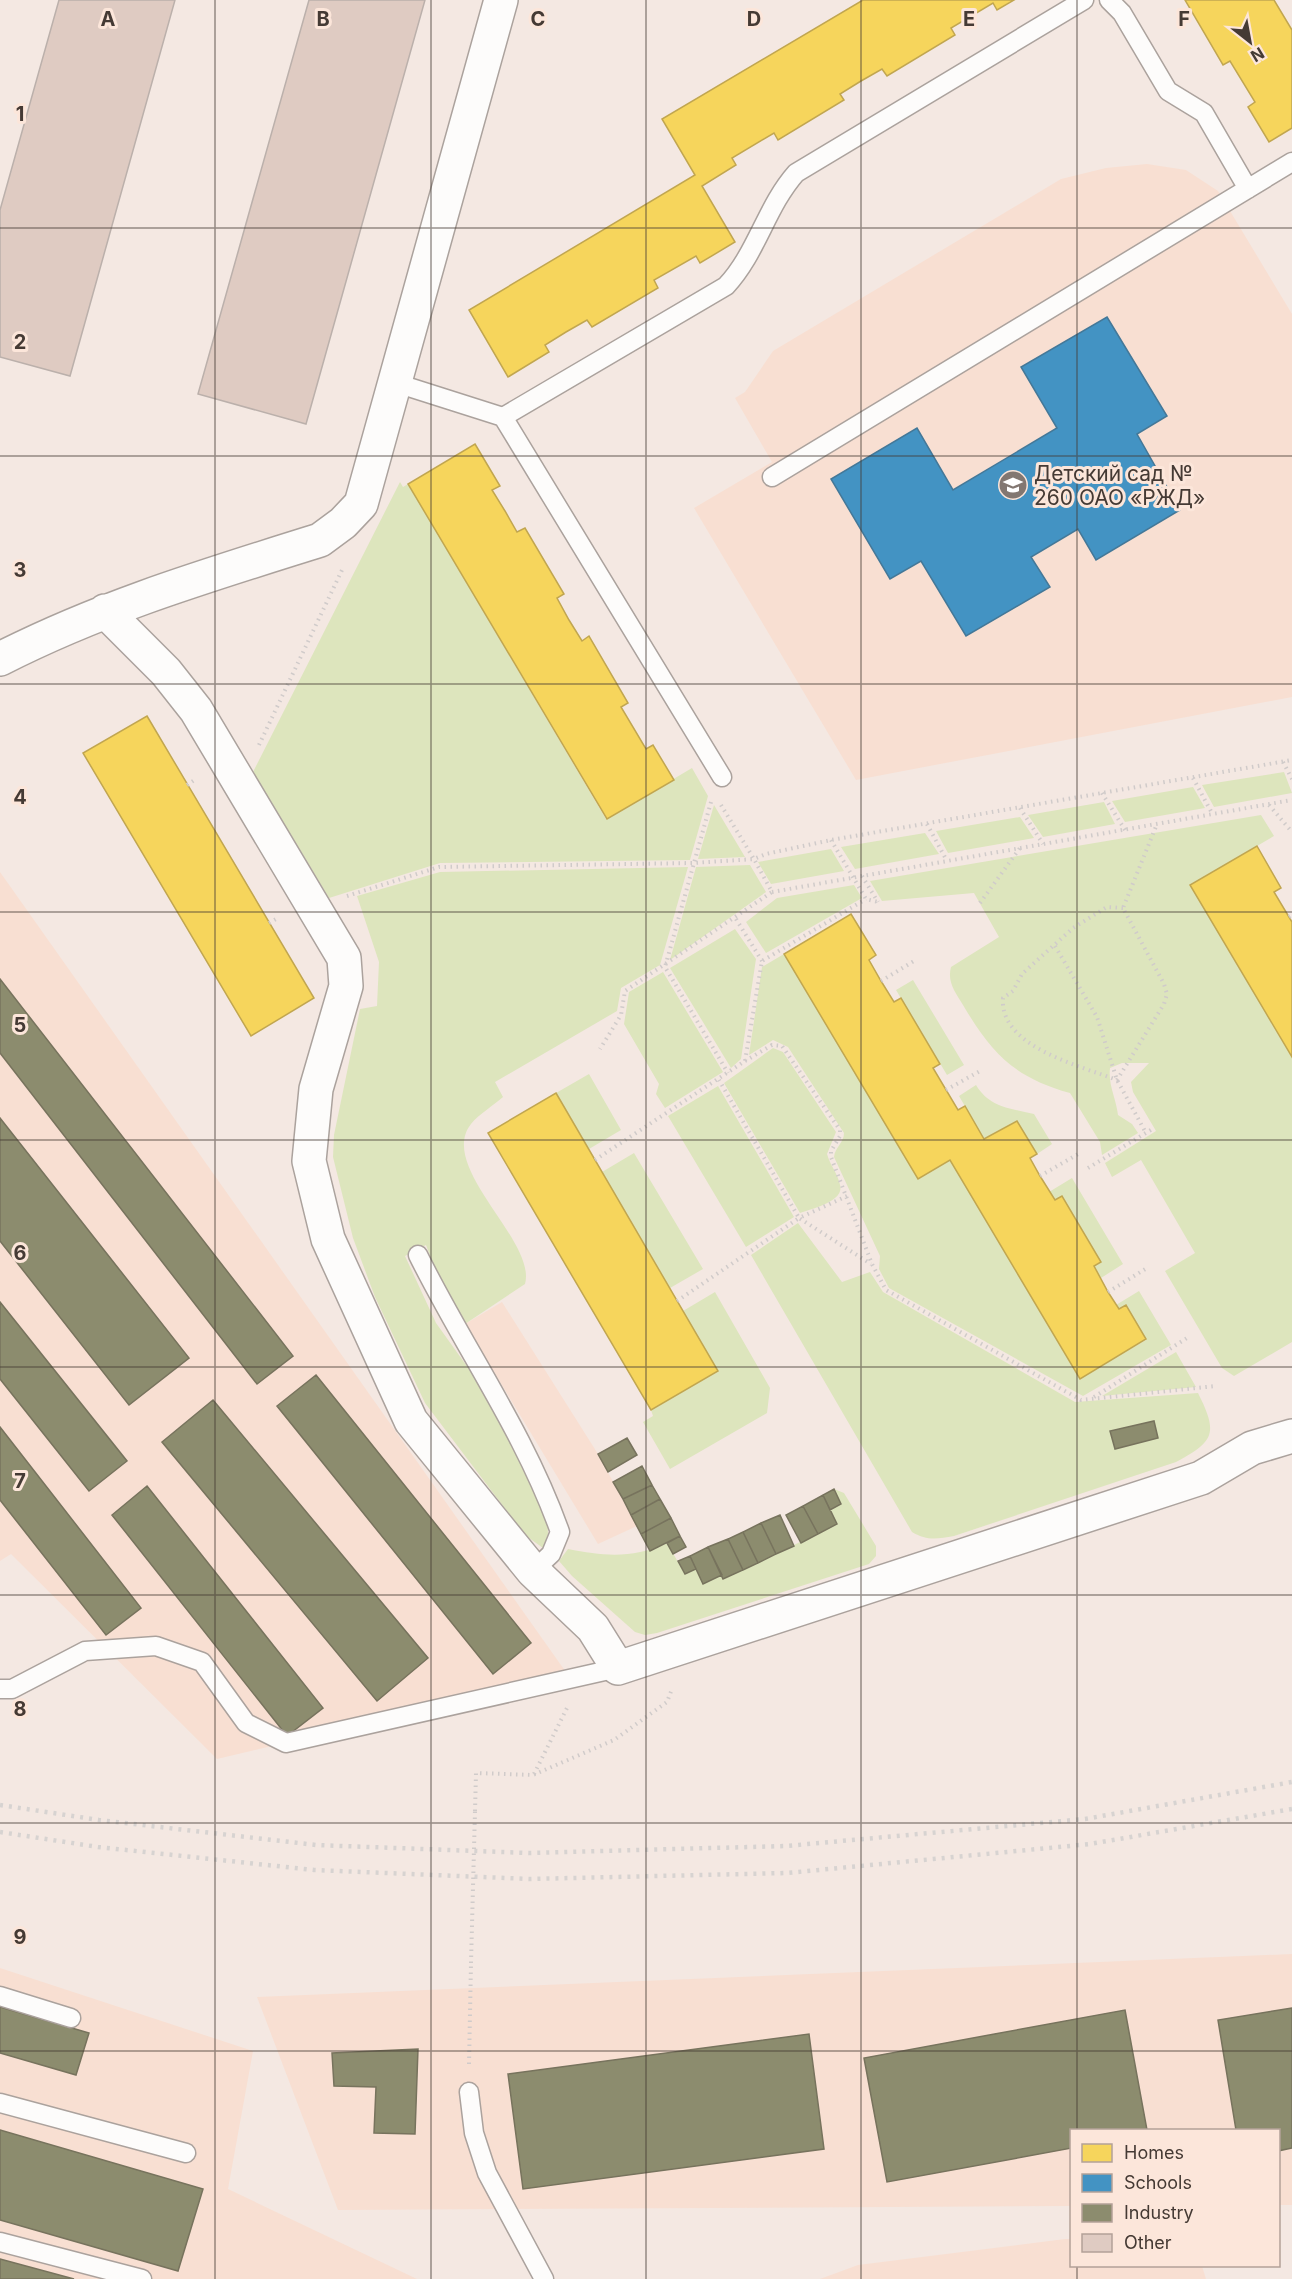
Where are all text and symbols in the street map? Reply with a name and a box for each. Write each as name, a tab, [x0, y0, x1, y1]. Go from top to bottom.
text: A	[101, 7, 116, 31]
text: B	[316, 7, 330, 31]
text: C	[531, 7, 545, 31]
text: D	[747, 7, 761, 31]
text: E	[963, 7, 975, 31]
text: F	[1178, 7, 1190, 31]
north arrow	[1220, 12, 1280, 72]
text: N	[1247, 43, 1268, 67]
text: 1	[16, 102, 24, 126]
text: 2	[14, 330, 26, 354]
place label: Детский сад № 260 ОАО «РЖД»	[1034, 461, 1205, 510]
school or university icon: Детский сад № 260 ОАО «РЖД»	[997, 469, 1029, 501]
text: 3	[14, 558, 26, 582]
text: 4	[13, 785, 27, 809]
text: 5	[14, 1013, 26, 1037]
text: 6	[14, 1241, 27, 1265]
text: 7	[14, 1469, 26, 1493]
text: 8	[13, 1697, 27, 1721]
text: 9	[14, 1925, 27, 1949]
legend	[1070, 2129, 1280, 2267]
text: Homes	[1124, 2142, 1184, 2163]
text: Schools	[1124, 2172, 1192, 2193]
text: Industry	[1124, 2202, 1194, 2223]
text: Other	[1124, 2232, 1172, 2253]

